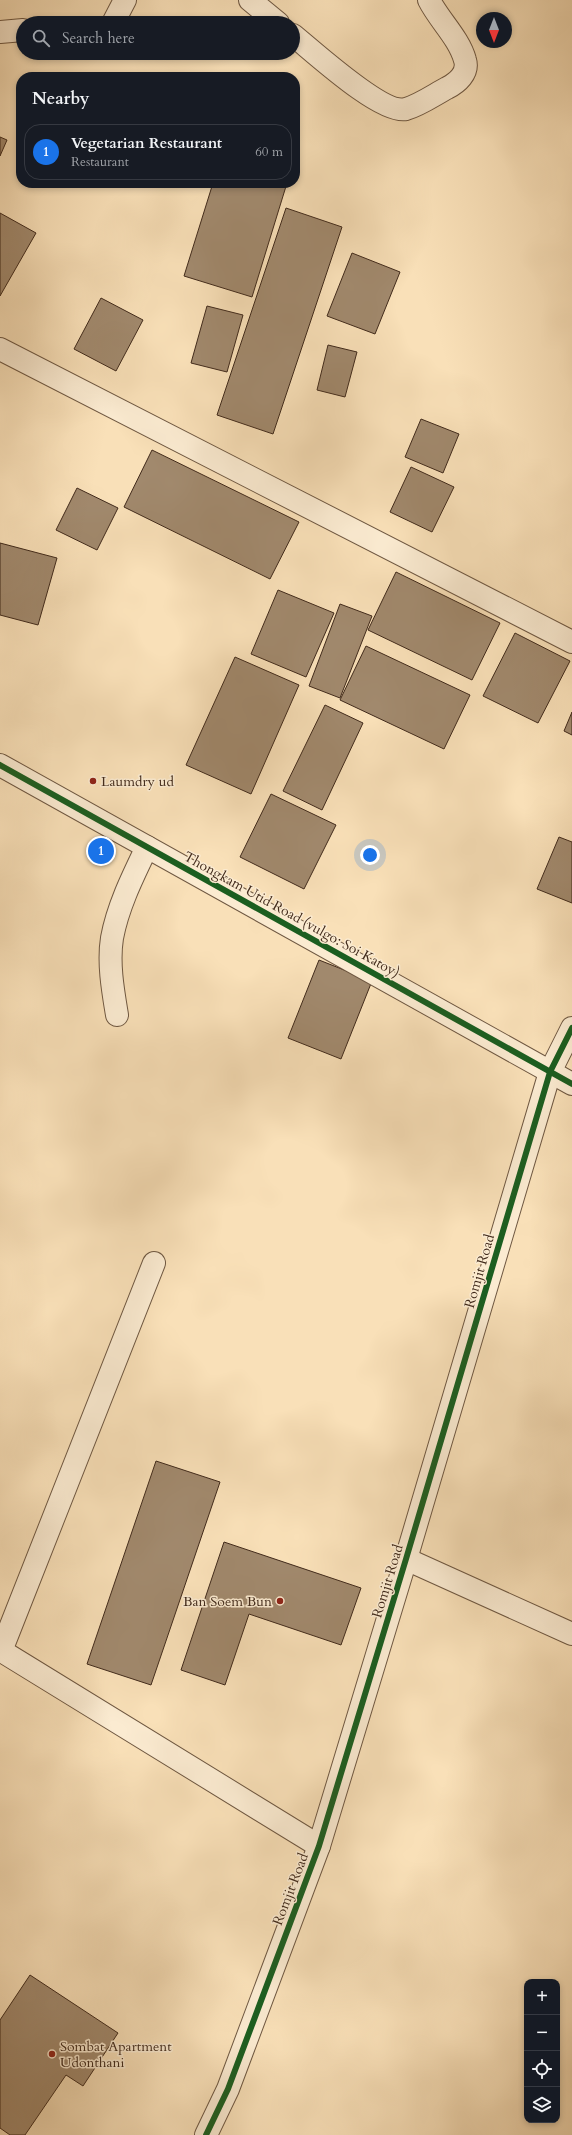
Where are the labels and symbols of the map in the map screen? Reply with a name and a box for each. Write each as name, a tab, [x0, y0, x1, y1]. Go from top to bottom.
north arrow	[476, 12, 512, 48]
place label: Laumdry ud	[101, 772, 174, 791]
marker: Laumdry ud	[88, 776, 98, 786]
pin: 1	[88, 836, 114, 866]
your location	[360, 845, 380, 865]
street label: Thongkam Utid Road (vulgo: Soi Katoy)	[180, 847, 403, 982]
street label: Romjit Road	[460, 1231, 499, 1310]
street label: Romjit Road	[367, 1542, 408, 1620]
place label: Ban Soem Bun	[183, 1592, 272, 1611]
marker: Ban Soem Bun	[275, 1596, 285, 1606]
street label: Romjit Road	[268, 1850, 313, 1928]
place label: Sombat Apartment Udonthani	[60, 2037, 172, 2072]
marker: Sombat Apartment Udonthani	[47, 2049, 57, 2059]

